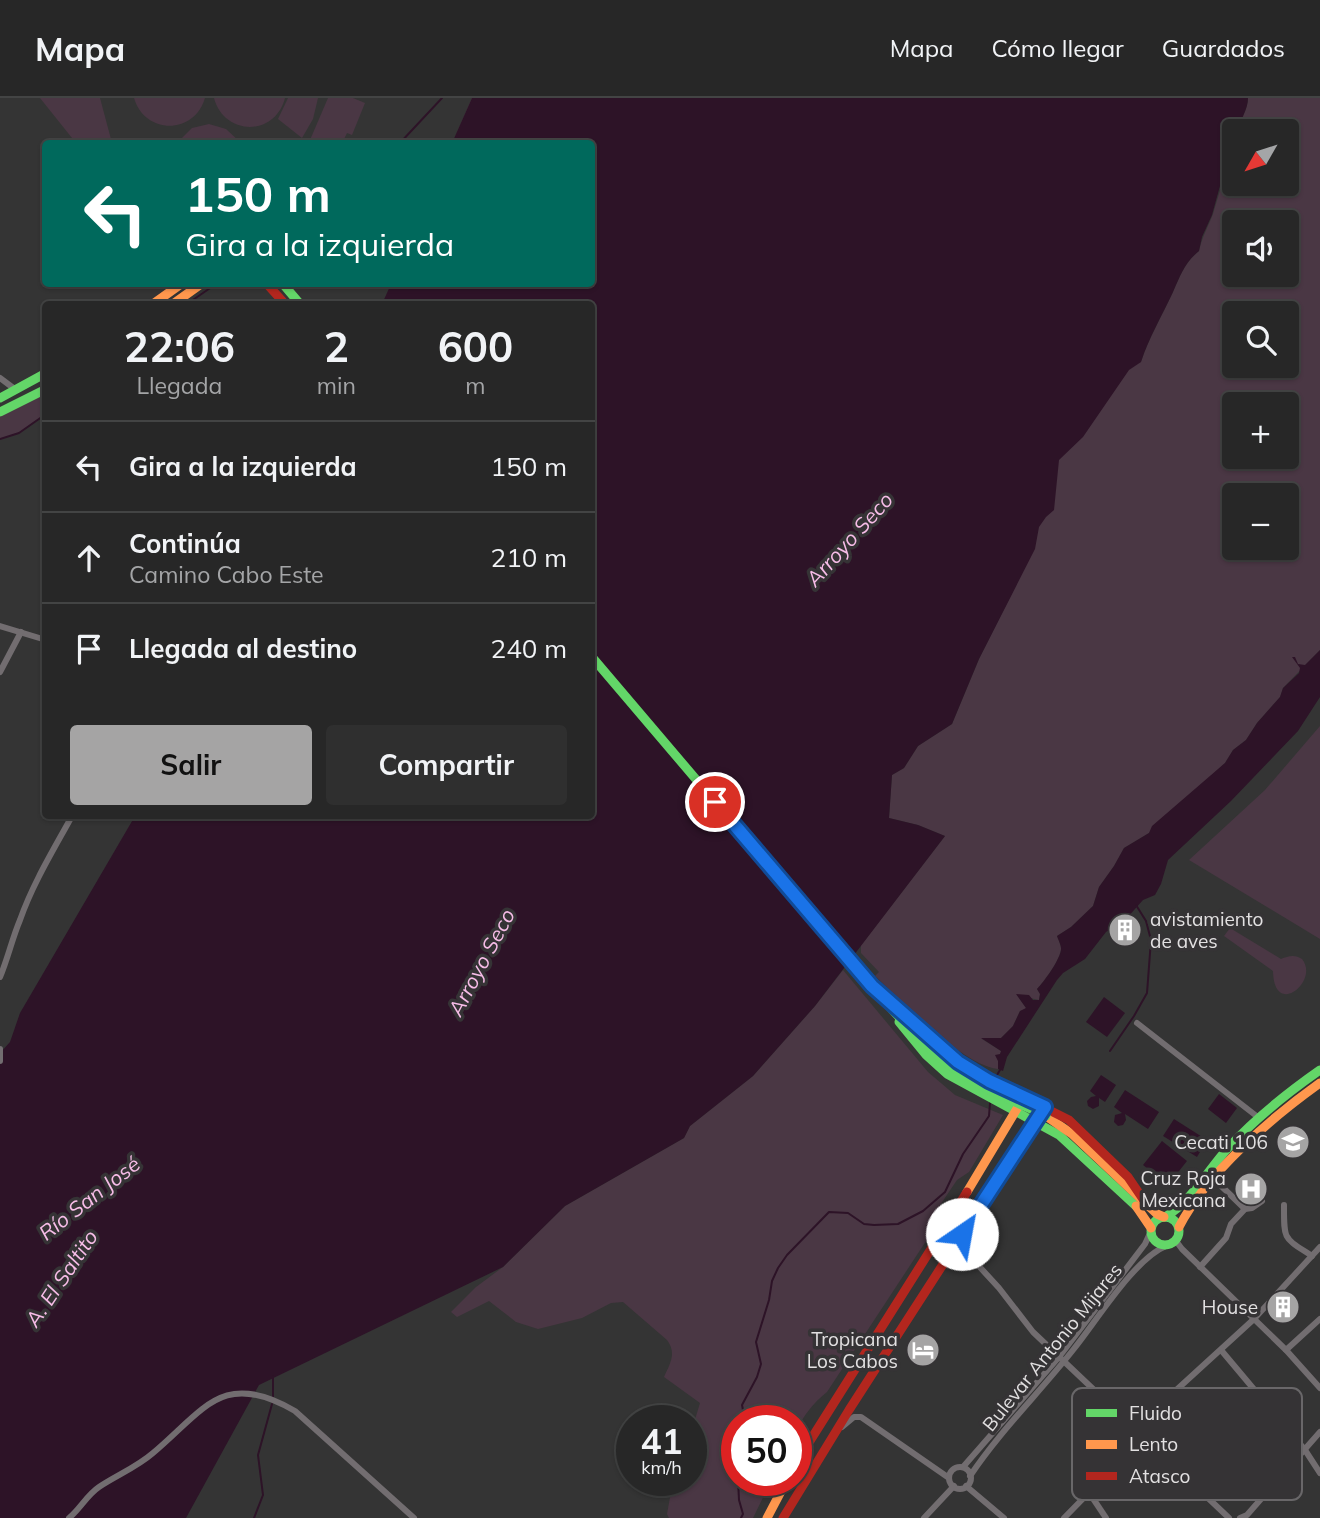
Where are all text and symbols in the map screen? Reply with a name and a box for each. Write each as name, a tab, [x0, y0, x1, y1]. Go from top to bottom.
text: Mapa	[35, 28, 125, 69]
text: Mapa	[890, 33, 953, 63]
text: Cómo llegar	[991, 33, 1124, 63]
text: Guardados	[1162, 33, 1285, 63]
north arrow	[1222, 119, 1298, 196]
map controls	[1222, 119, 1299, 560]
text: 150 m	[185, 163, 331, 224]
icon: left	[70, 168, 161, 259]
button: sound	[1222, 210, 1299, 287]
text: Gira a la izquierda	[185, 224, 454, 264]
button: search	[1222, 301, 1299, 378]
text: 22:06	[124, 320, 235, 373]
text: 2	[324, 320, 349, 373]
text: 600	[438, 320, 513, 373]
text: Llegada	[136, 371, 222, 400]
text: min	[317, 371, 356, 400]
text: m	[465, 371, 486, 400]
button: +	[1222, 392, 1299, 469]
icon: left	[70, 448, 108, 486]
text: Gira a la izquierda	[129, 450, 357, 483]
text: 150 m	[491, 450, 567, 483]
button: −	[1222, 483, 1299, 560]
water label: Arroyo Seco	[799, 487, 898, 592]
text: Continúa	[129, 527, 241, 560]
icon: ahead	[70, 539, 108, 577]
text: 210 m	[491, 541, 567, 574]
text: Camino Cabo Este	[129, 560, 324, 589]
icon: arrive	[70, 630, 108, 668]
text: Llegada al destino	[129, 632, 357, 665]
text: 240 m	[491, 632, 567, 665]
button: Salir	[70, 725, 312, 805]
button: Compartir	[326, 725, 567, 805]
pin	[685, 772, 745, 832]
icon: arrive	[696, 783, 734, 821]
water label: Arroyo Seco	[441, 904, 520, 1021]
place label: avistamiento de aves	[1150, 907, 1263, 953]
building icon: avistamiento de aves	[1106, 911, 1144, 949]
school or university icon: Cecati 106	[1274, 1123, 1312, 1161]
place label: Cecati 106	[1174, 1130, 1268, 1154]
water label: Río San José	[33, 1150, 145, 1246]
place label: Cruz Roja Mexicana	[1141, 1166, 1226, 1212]
hospital icon: Cruz Roja Mexicana	[1232, 1170, 1270, 1208]
position arrow	[925, 1197, 999, 1271]
water label: A. El Saltito	[19, 1225, 103, 1332]
street label: Bulevar Antonio Mijares	[977, 1258, 1127, 1436]
building icon: House	[1264, 1288, 1302, 1326]
place label: House	[1202, 1295, 1258, 1319]
place label: Tropicana Los Cabos	[807, 1327, 898, 1373]
hotel icon: Tropicana Los Cabos	[904, 1331, 942, 1369]
legend	[1072, 1388, 1302, 1500]
text: Fluido	[1129, 1401, 1182, 1425]
speed limit sign: 50	[721, 1405, 812, 1496]
text: 41	[640, 1419, 683, 1463]
text: Lento	[1129, 1432, 1178, 1456]
text: km/h	[641, 1456, 682, 1479]
text: Atasco	[1129, 1464, 1190, 1488]

